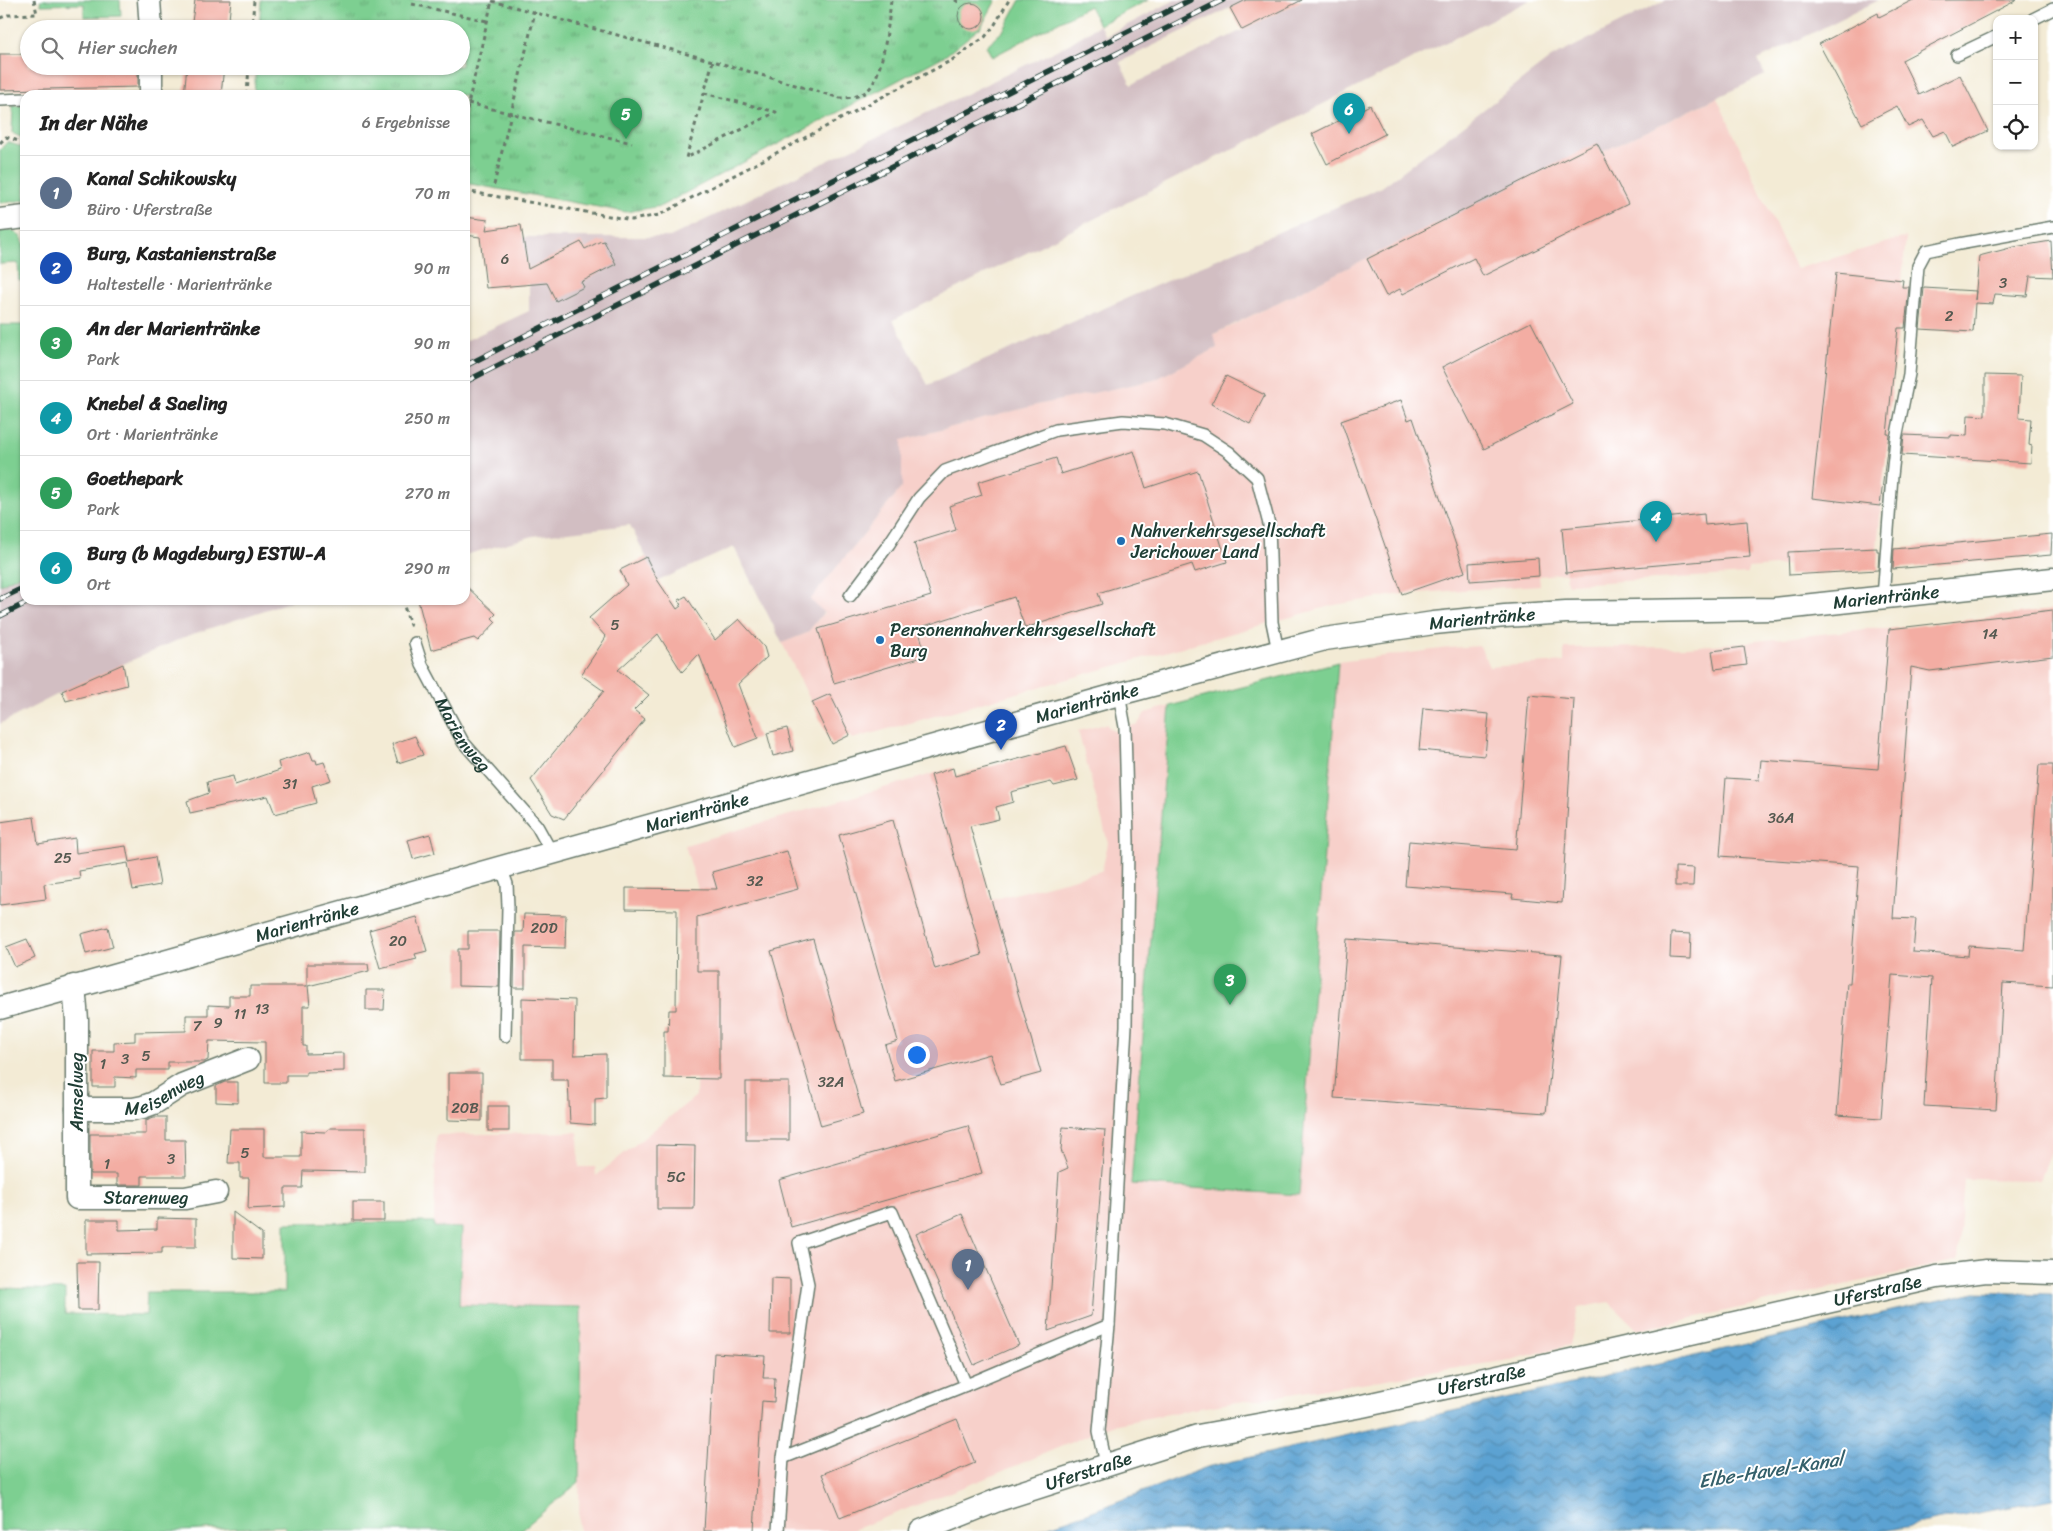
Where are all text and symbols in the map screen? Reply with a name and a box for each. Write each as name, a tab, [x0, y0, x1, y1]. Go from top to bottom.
map controls	[1993, 15, 2038, 150]
button: +	[1993, 15, 2038, 60]
search box	[20, 20, 470, 75]
text: Hier suchen	[78, 31, 178, 64]
icon: search	[38, 34, 66, 62]
button: −	[1993, 60, 2038, 105]
pin: 6	[1333, 93, 1365, 134]
pin: 5	[610, 98, 642, 139]
text: In der Nähe	[40, 104, 148, 142]
button: locate	[1993, 105, 2038, 150]
text: 6 Ergebnisse	[362, 108, 450, 137]
text: Kanal Schikowsky	[87, 162, 236, 195]
text: 1	[53, 179, 59, 208]
text: 70 m	[414, 179, 450, 208]
text: Büro · Uferstraße	[87, 195, 212, 224]
text: Burg, Kastanienstraße	[87, 237, 276, 270]
house number: 6	[501, 246, 509, 272]
text: 2	[51, 254, 61, 283]
text: 90 m	[414, 254, 450, 283]
text: Haltestelle · Marientränke	[87, 270, 272, 299]
house number: 3	[1999, 270, 2007, 296]
house number: 2	[1945, 303, 1954, 329]
text: An der Marientränke	[87, 312, 260, 345]
text: 3	[52, 329, 60, 358]
text: 90 m	[414, 329, 450, 358]
text: Park	[87, 345, 120, 374]
text: Knebel & Saeling	[87, 387, 228, 420]
text: 4	[51, 404, 61, 433]
text: 250 m	[404, 404, 450, 433]
text: Ort · Marientränke	[87, 420, 218, 449]
text: Goethepark	[87, 462, 183, 495]
text: 5	[51, 479, 61, 508]
text: 270 m	[405, 479, 450, 508]
text: Park	[87, 495, 120, 524]
pin: 4	[1640, 501, 1672, 542]
place label: Nahverkehrsgesellschaft Jerichower Land	[1130, 515, 1326, 568]
marker: Nahverkehrsgesellschaft Jerichower Land	[1115, 535, 1127, 547]
text: Burg (b Magdeburg) ESTW-A	[87, 537, 326, 570]
text: 6	[51, 554, 61, 583]
text: 290 m	[404, 554, 450, 583]
text: Ort	[87, 570, 111, 599]
street label: Marientränke	[1831, 575, 1941, 619]
street label: Marientränke	[1427, 598, 1536, 639]
house number: 5	[610, 612, 620, 638]
place label: Personennahverkehrsgesellschaft Burg	[890, 614, 1157, 667]
house number: 14	[1982, 621, 1998, 647]
marker: Personennahverkehrsgesellschaft Burg	[874, 634, 886, 646]
street label: Marientränke	[1031, 673, 1143, 733]
street label: Marienweg	[426, 691, 499, 780]
pin: 2	[985, 709, 1017, 750]
house number: 31	[283, 771, 297, 797]
street label: Marientränke	[641, 783, 753, 842]
house number: 36A	[1768, 805, 1794, 831]
house number: 25	[54, 845, 72, 871]
house number: 32	[747, 868, 764, 894]
street label: Marientränke	[251, 892, 363, 952]
house number: 20D	[530, 915, 558, 941]
house number: 20	[389, 928, 407, 954]
pin: 3	[1214, 964, 1246, 1005]
house number: 13	[255, 996, 269, 1022]
house number: 11	[234, 1001, 246, 1027]
house number: 9	[213, 1010, 223, 1036]
house number: 7	[193, 1013, 203, 1039]
your location	[904, 1042, 930, 1068]
house number: 5	[141, 1043, 151, 1069]
house number: 3	[121, 1046, 129, 1072]
house number: 1	[100, 1051, 106, 1077]
street label: Amselweg	[61, 1052, 93, 1133]
street label: Meisenweg	[125, 1062, 209, 1125]
house number: 32A	[818, 1069, 844, 1095]
house number: 20B	[451, 1095, 479, 1121]
house number: 5	[240, 1140, 250, 1166]
house number: 3	[167, 1146, 175, 1172]
house number: 1	[104, 1151, 110, 1177]
house number: 5C	[667, 1164, 686, 1190]
street label: Starenweg	[103, 1182, 188, 1214]
pin: 1	[952, 1249, 984, 1290]
street label: Uferstraße	[1830, 1265, 1925, 1316]
street label: Uferstraße	[1434, 1354, 1529, 1405]
street label: Uferstraße	[1041, 1442, 1136, 1500]
water label: Elbe-Havel-Kanal	[1696, 1442, 1850, 1498]

